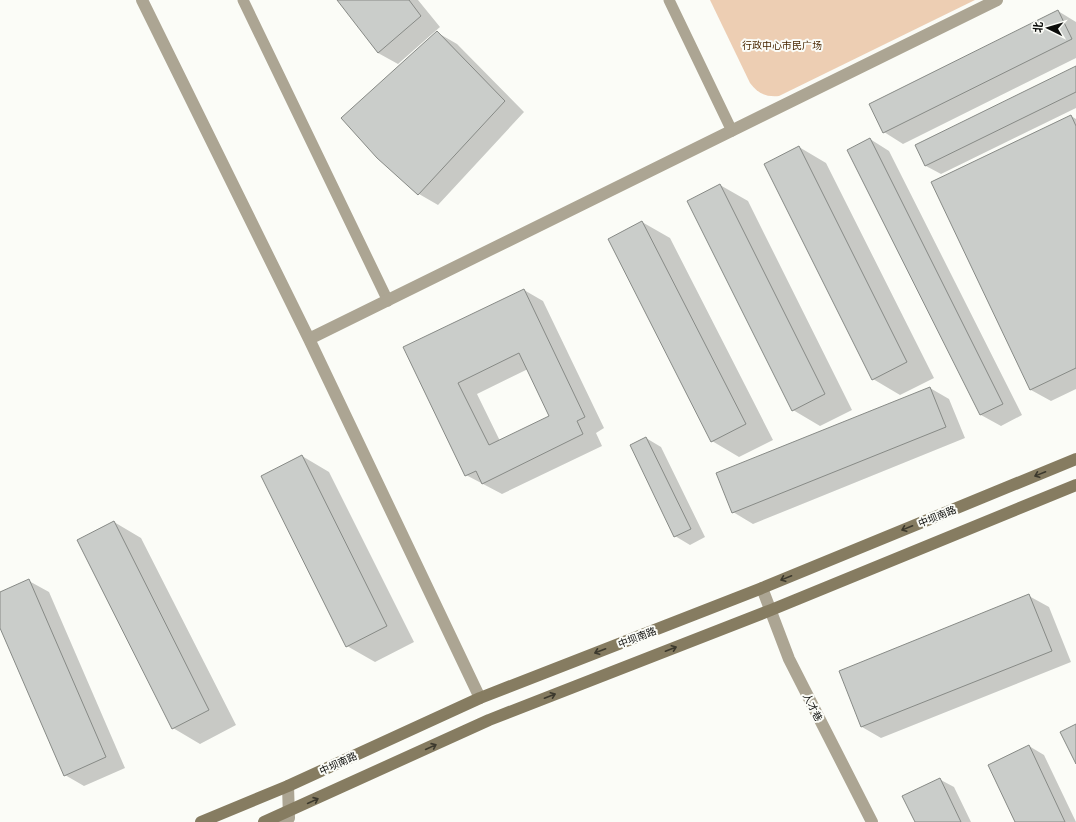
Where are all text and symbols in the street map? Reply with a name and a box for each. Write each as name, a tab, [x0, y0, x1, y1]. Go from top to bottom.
north arrow	[1028, 8, 1068, 48]
text: 北	[1031, 21, 1045, 33]
park label: 行政中心市民广场	[742, 39, 822, 52]
one-way arrow	[1034, 470, 1046, 478]
street label: 中坝南路	[916, 503, 958, 530]
one-way arrow	[901, 525, 913, 533]
one-way arrow	[781, 574, 793, 582]
street label: 中坝南路	[616, 624, 658, 651]
one-way arrow	[665, 644, 677, 652]
one-way arrow	[595, 647, 607, 655]
street label: 人才巷	[800, 691, 825, 724]
one-way arrow	[544, 692, 556, 700]
one-way arrow	[424, 743, 436, 750]
street label: 中坝南路	[317, 749, 359, 778]
one-way arrow	[306, 797, 318, 804]

